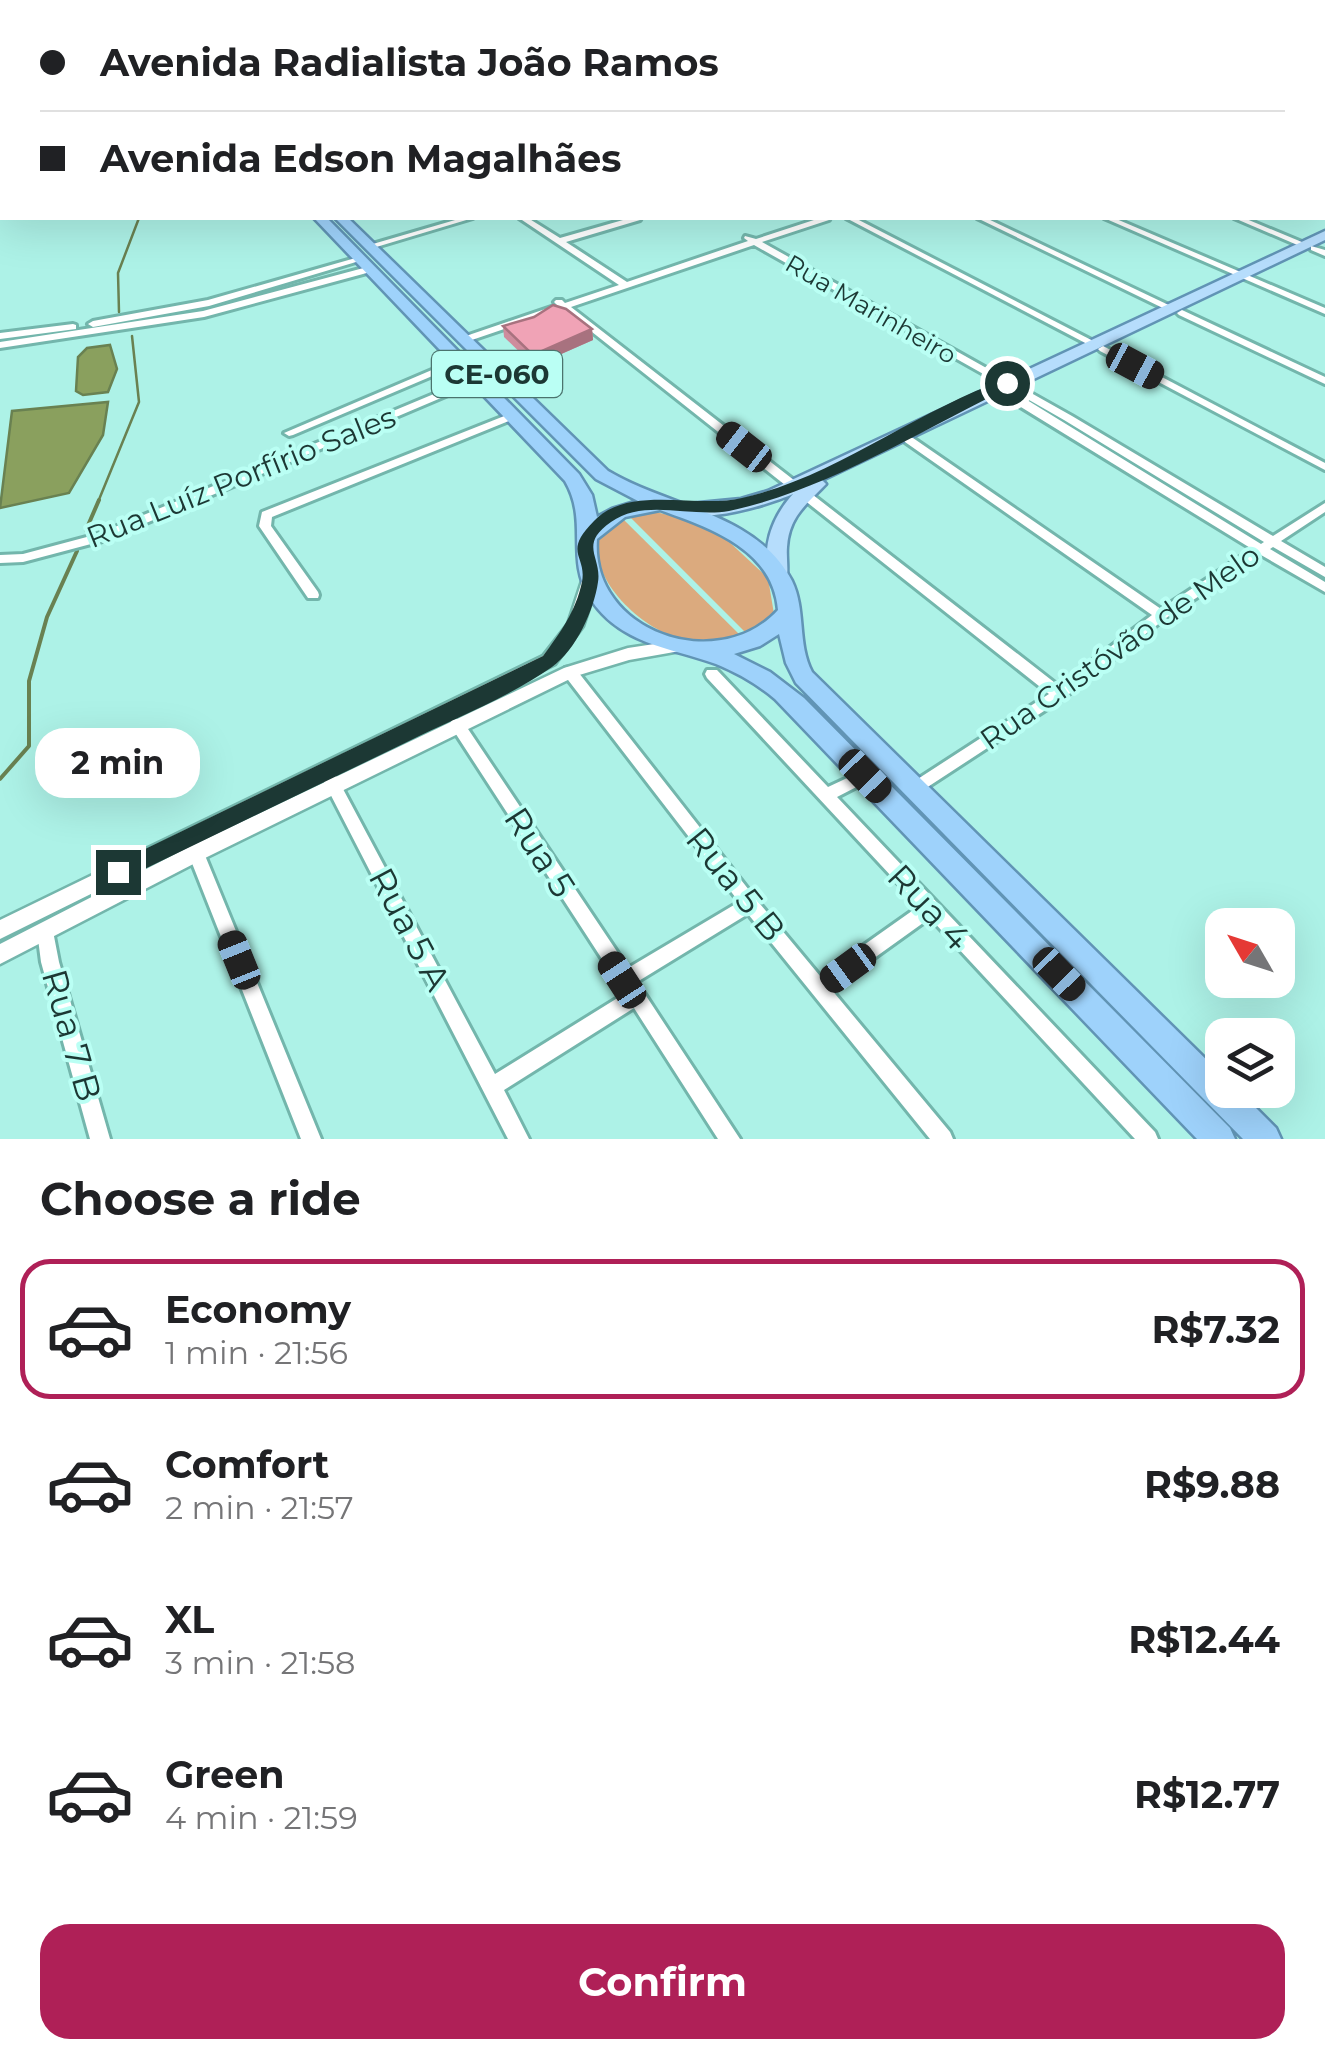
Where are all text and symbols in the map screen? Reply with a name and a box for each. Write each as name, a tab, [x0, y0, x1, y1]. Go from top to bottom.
text: Avenida Radialista João Ramos	[100, 39, 719, 86]
text: Avenida Edson Magalhães	[100, 135, 621, 182]
street label: Rua Marinheiro	[780, 248, 962, 370]
car	[1101, 339, 1169, 393]
road number: CE-060	[432, 351, 562, 397]
route start	[985, 361, 1030, 406]
street label: Rua Luíz Porfírio Sales	[81, 398, 401, 556]
car	[711, 417, 777, 477]
street label: Rua Cristóvão de Melo	[973, 536, 1267, 758]
callout: 2 min	[36, 727, 200, 797]
text: 2 min	[71, 743, 164, 782]
car	[833, 744, 897, 808]
street label: Rua 5	[495, 799, 585, 905]
street label: Rua 5 B	[677, 818, 795, 950]
route end	[96, 850, 141, 895]
street label: Rua 4	[879, 855, 979, 959]
street label: Rua 5 A	[360, 860, 461, 998]
north arrow	[1205, 908, 1295, 998]
map controls	[1205, 908, 1295, 1108]
car	[214, 927, 264, 993]
car	[815, 938, 881, 998]
car	[1027, 942, 1091, 1006]
car	[593, 947, 651, 1013]
street label: Rua 7 B	[33, 964, 111, 1106]
button: layers	[1205, 1018, 1295, 1108]
text: Choose a ride	[40, 1171, 361, 1226]
icon: car	[45, 1284, 135, 1374]
text: Economy	[165, 1286, 351, 1333]
text: R$7.32	[1151, 1306, 1280, 1353]
text: 1 min · 21:56	[165, 1333, 348, 1372]
icon: car	[45, 1439, 135, 1529]
text: Comfort	[165, 1441, 329, 1488]
text: R$9.88	[1144, 1461, 1280, 1508]
text: 2 min · 21:57	[165, 1488, 354, 1527]
icon: car	[45, 1594, 135, 1684]
text: XL	[165, 1596, 214, 1643]
text: R$12.44	[1128, 1616, 1280, 1663]
text: 3 min · 21:58	[165, 1643, 356, 1682]
icon: car	[45, 1749, 135, 1839]
text: Green	[165, 1751, 285, 1798]
text: R$12.77	[1134, 1771, 1280, 1818]
text: 4 min · 21:59	[165, 1798, 358, 1837]
button: Confirm	[40, 1924, 1285, 2039]

